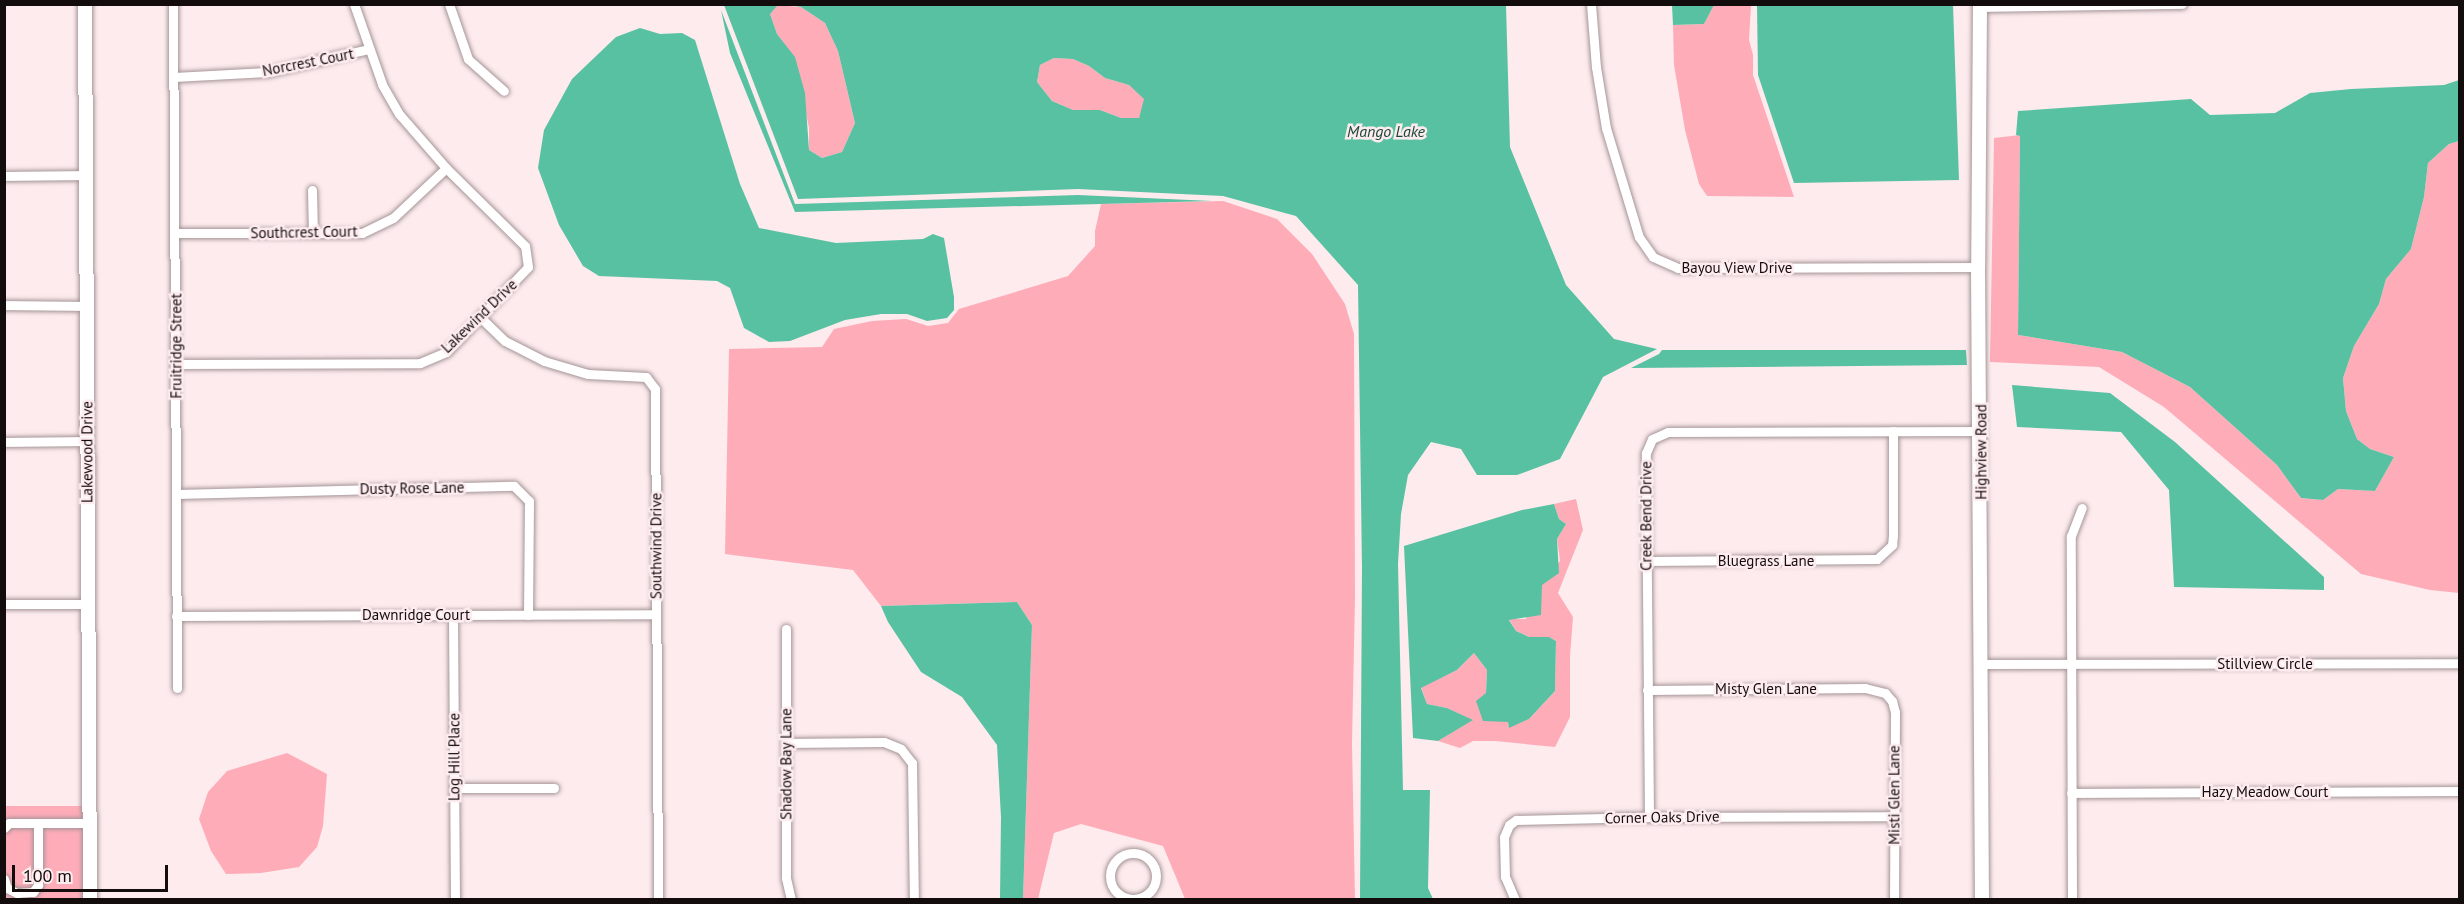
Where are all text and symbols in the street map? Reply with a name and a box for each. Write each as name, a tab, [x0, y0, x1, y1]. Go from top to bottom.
street label: Norcrest Court	[261, 44, 355, 80]
water label: Mango Lake	[1347, 121, 1425, 141]
street label: Southcrest Court	[250, 222, 358, 242]
street label: Bayou View Drive	[1681, 259, 1793, 277]
street label: Lakewind Drive	[437, 275, 521, 357]
street label: Fruitridge Street	[167, 293, 185, 399]
street label: Lakewood Drive	[78, 401, 96, 503]
street label: Highview Road	[1972, 404, 1990, 500]
street label: Creek Bend Drive	[1637, 461, 1655, 571]
street label: Dusty Rose Lane	[359, 478, 465, 498]
street label: Southwind Drive	[647, 493, 665, 599]
street label: Bluegrass Lane	[1718, 552, 1814, 570]
street label: Dawnridge Court	[362, 606, 470, 624]
street label: Stillview Circle	[2217, 655, 2313, 673]
street label: Misty Glen Lane	[1715, 680, 1817, 698]
street label: Shadow Bay Lane	[777, 708, 795, 820]
street label: Log Hill Place	[445, 713, 463, 801]
street label: Misti Glen Lane	[1885, 745, 1903, 845]
street label: Hazy Meadow Court	[2201, 783, 2329, 801]
street label: Corner Oaks Drive	[1604, 807, 1720, 827]
scale bar	[15, 853, 171, 891]
text: 100 m	[23, 864, 72, 887]

